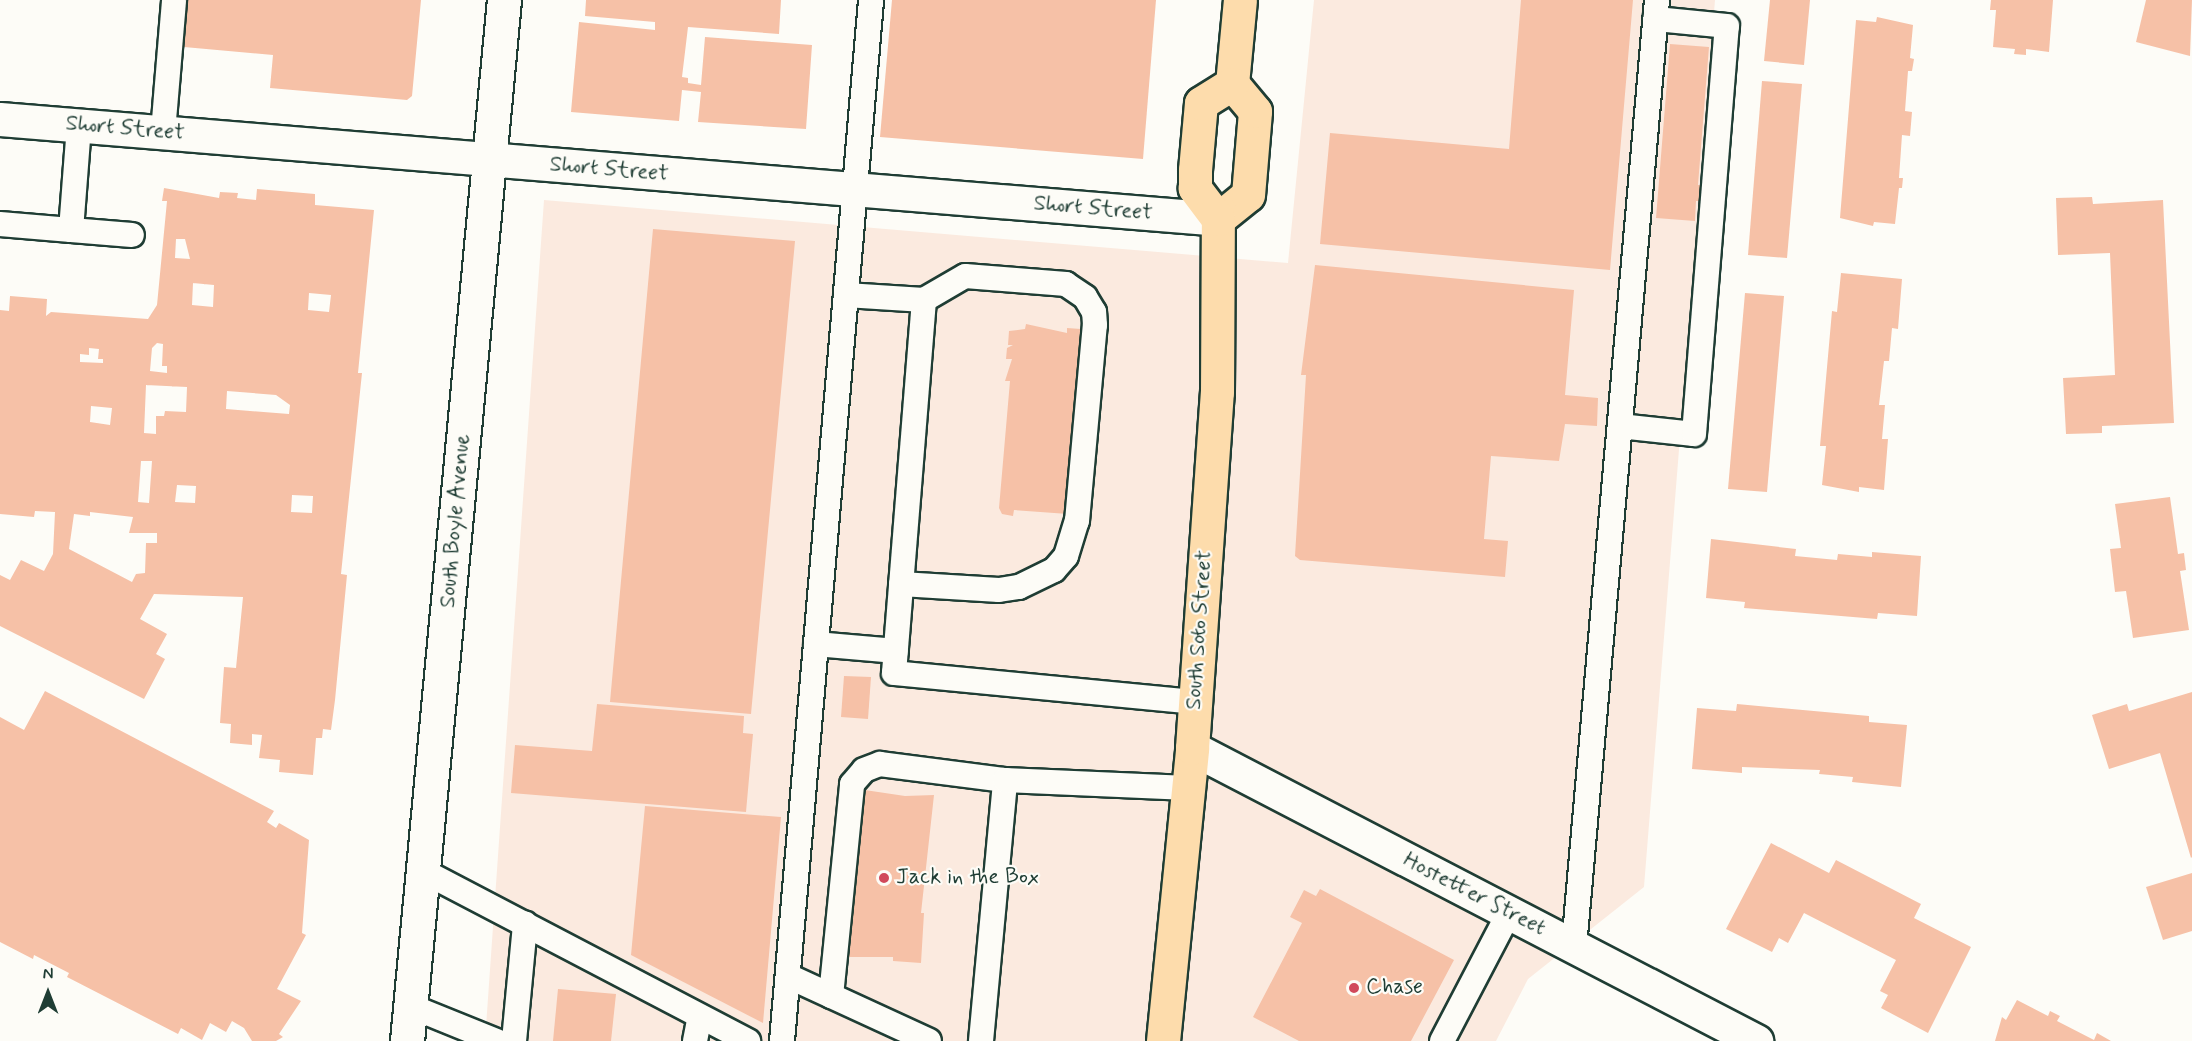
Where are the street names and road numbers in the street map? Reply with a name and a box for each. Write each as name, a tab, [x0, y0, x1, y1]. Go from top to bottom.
street label: Short Street	[65, 111, 185, 147]
street label: Short Street	[549, 152, 669, 188]
street label: Short Street	[1033, 191, 1153, 227]
street label: South Boyle Avenue	[435, 431, 477, 611]
street label: South Soto Street	[1181, 550, 1219, 710]
street label: Hostetter Street	[1397, 847, 1551, 943]

